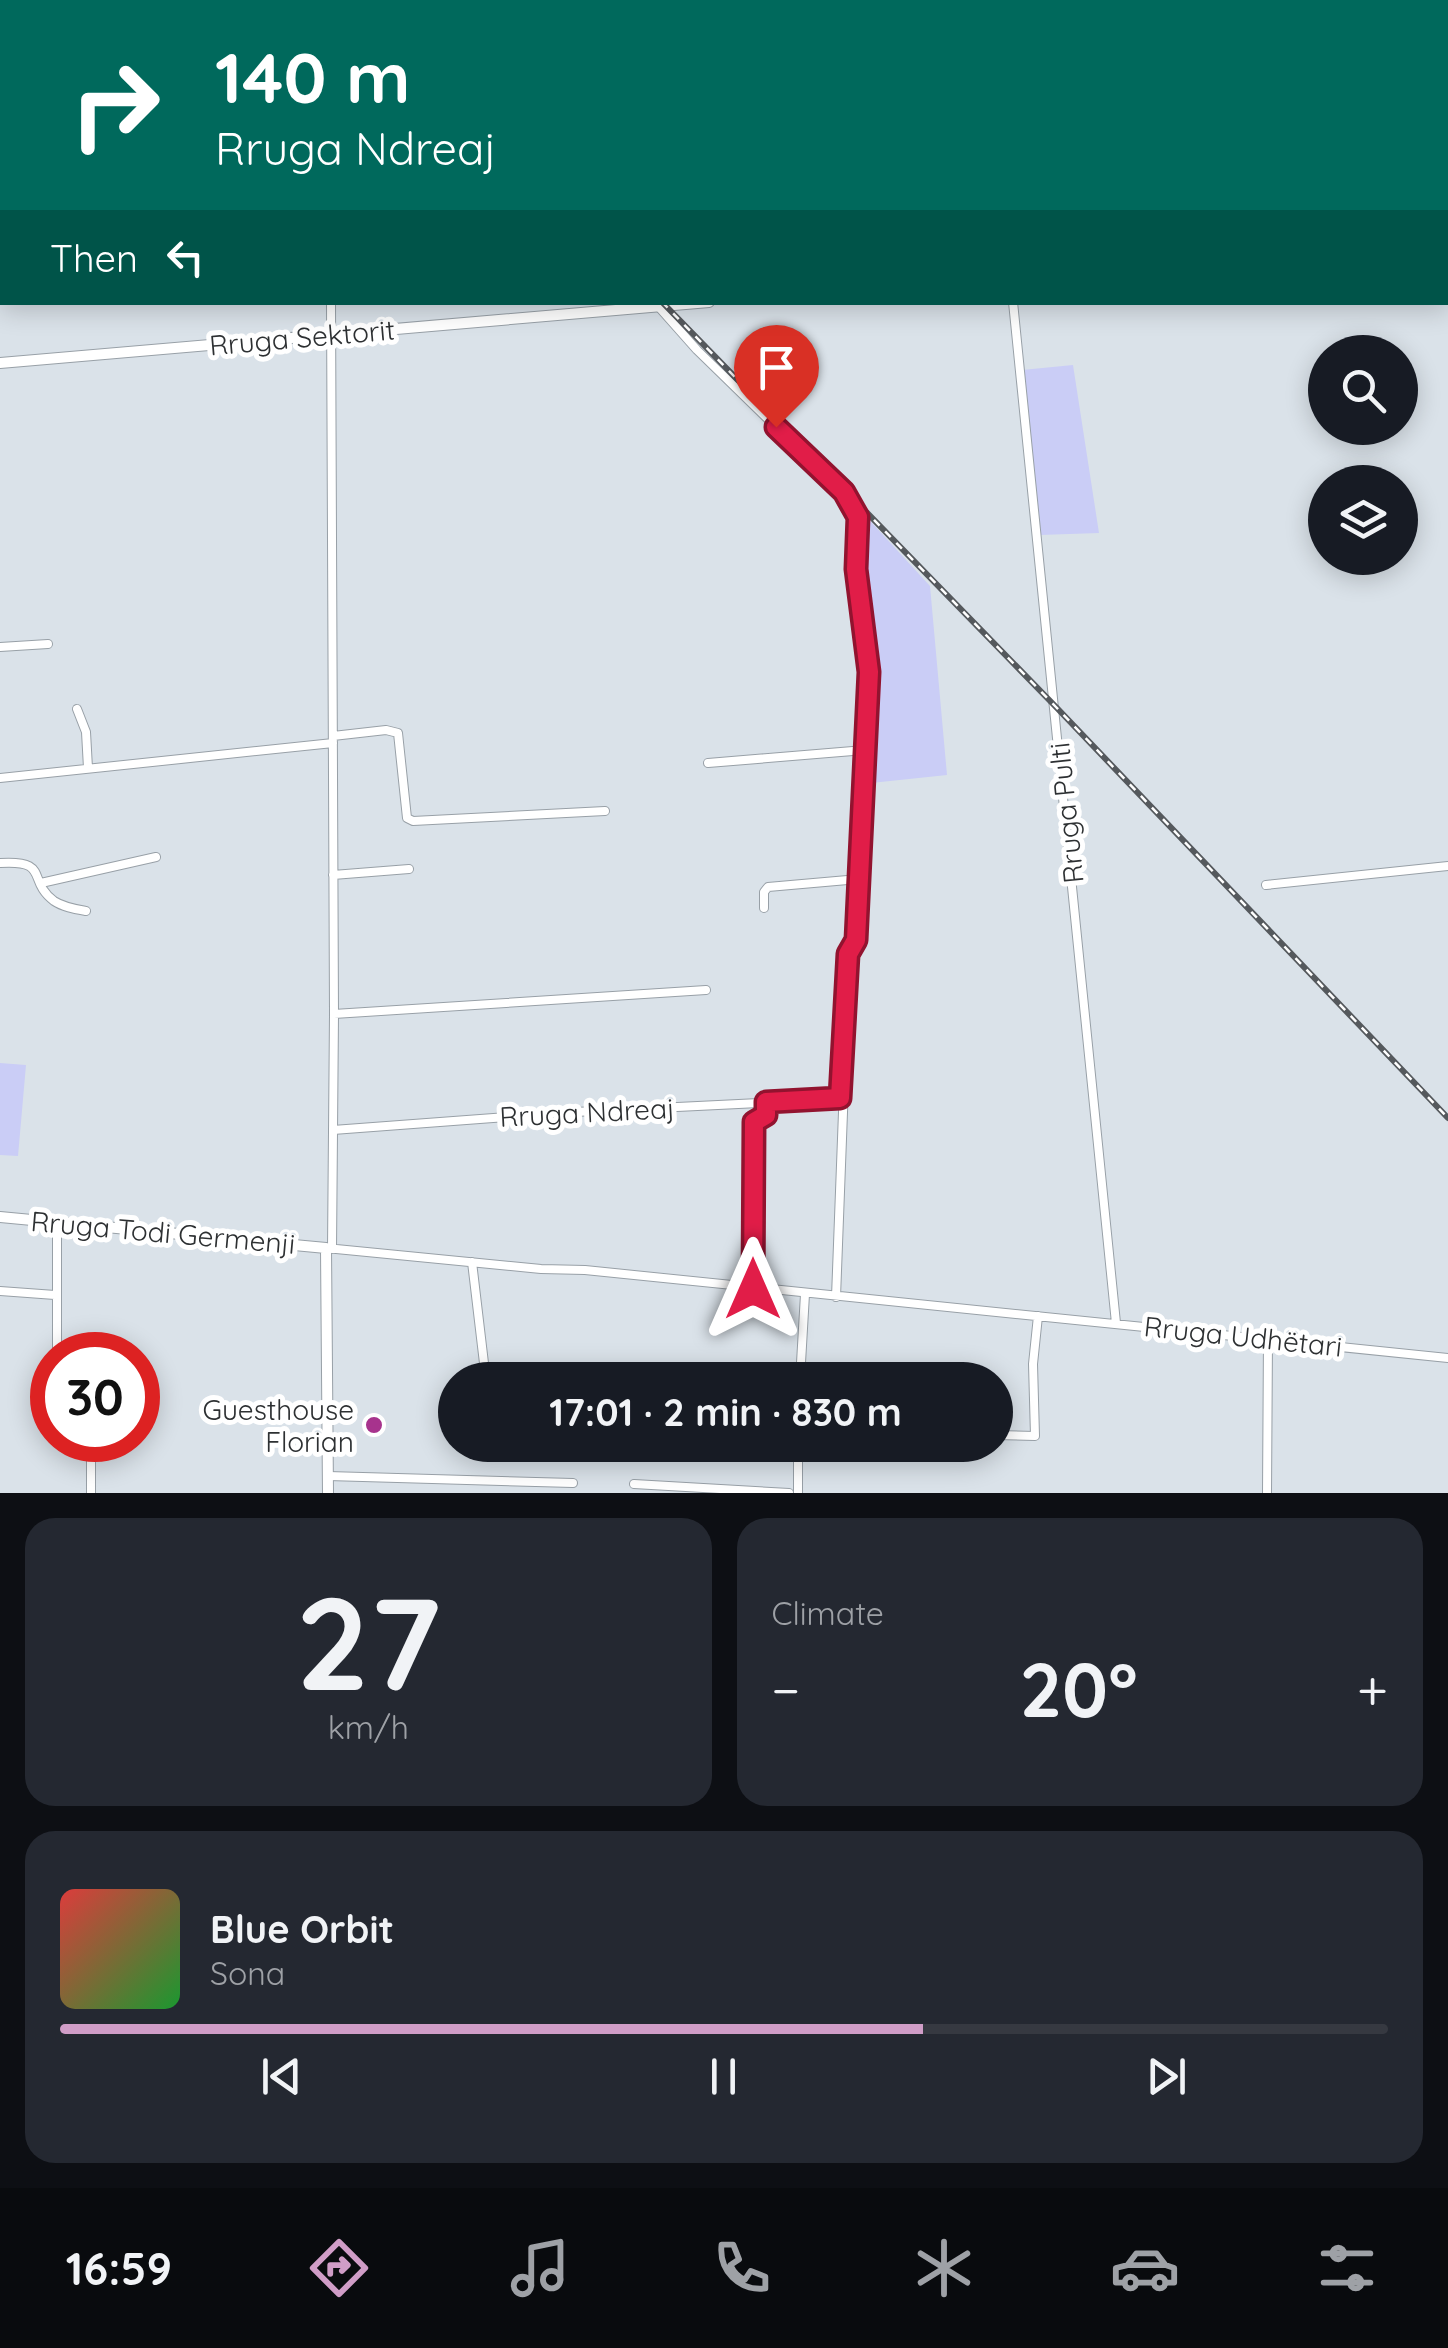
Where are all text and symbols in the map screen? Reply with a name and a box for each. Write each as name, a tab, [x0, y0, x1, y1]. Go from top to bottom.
text: 140 m	[215, 33, 411, 121]
icon: right	[50, 40, 180, 170]
text: Rruga Ndreaj	[215, 120, 496, 176]
icon: left	[158, 230, 213, 285]
text: Then	[50, 234, 138, 282]
street label: Rruga Sektorit	[208, 311, 396, 363]
pin	[734, 325, 819, 428]
map controls	[1308, 335, 1418, 575]
button: search	[1308, 335, 1418, 445]
icon: arrive	[749, 340, 804, 395]
button: layers	[1308, 465, 1418, 575]
street label: Rruga Pulti	[1041, 741, 1091, 885]
street label: Rruga Ndreaj	[499, 1090, 675, 1134]
street label: Rruga Todi Germenji	[29, 1203, 297, 1261]
position arrow	[701, 1237, 805, 1341]
street label: Rruga Udhëtari	[1142, 1308, 1344, 1364]
speed limit sign: 30	[30, 1332, 160, 1462]
text: 17:01 · 2 min · 830 m	[549, 1388, 902, 1436]
place label: Guesthouse Florian	[202, 1392, 354, 1459]
marker: Guesthouse Florian	[363, 1414, 385, 1436]
text: 27	[296, 1560, 441, 1723]
text: Climate	[772, 1593, 884, 1633]
text: 20°	[1019, 1642, 1138, 1736]
text: −	[772, 1655, 800, 1724]
text: +	[1357, 1655, 1388, 1724]
text: km/h	[328, 1707, 409, 1747]
text: Blue Orbit	[210, 1905, 394, 1953]
text: Sona	[210, 1953, 285, 1993]
icon: previous	[254, 2049, 309, 2104]
icon: pause	[696, 2049, 751, 2104]
icon: next	[1139, 2049, 1194, 2104]
icon: directions	[304, 2233, 374, 2303]
icon: music	[505, 2233, 575, 2303]
icon: phone	[707, 2233, 777, 2303]
icon: climate	[909, 2233, 979, 2303]
icon: car	[1110, 2233, 1180, 2303]
icon: filters	[1312, 2233, 1382, 2303]
text: 16:59	[66, 2240, 172, 2296]

